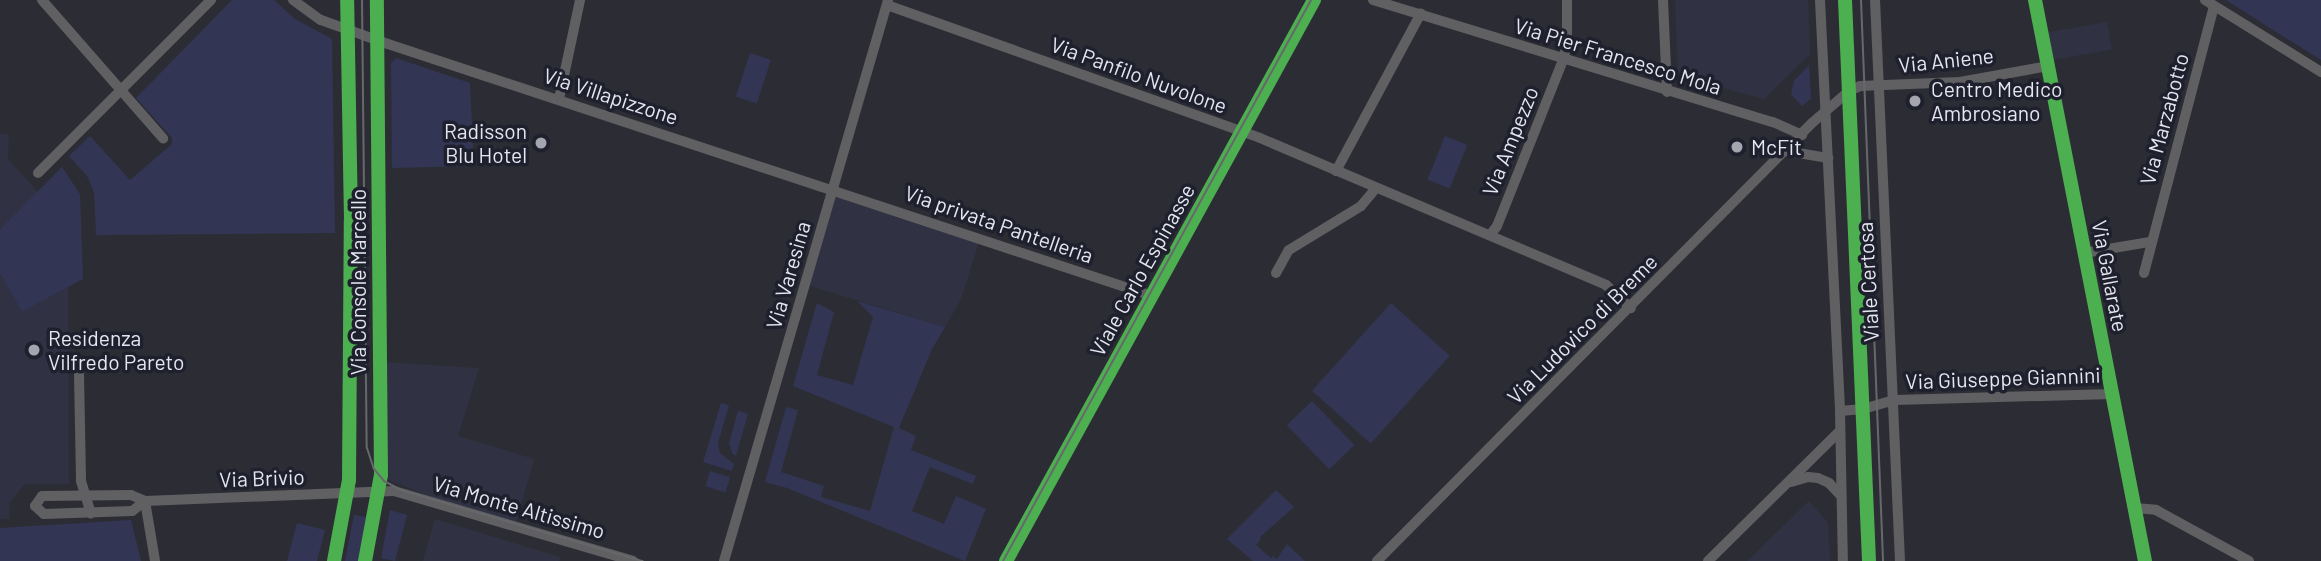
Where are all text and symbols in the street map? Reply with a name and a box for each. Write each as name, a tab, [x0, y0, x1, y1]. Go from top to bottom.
street label: Via Pier Francesco Mola	[1511, 12, 1725, 100]
street label: Via Panfilo Nuvolone	[1048, 31, 1230, 119]
street label: Via Aniene	[1897, 42, 1995, 78]
street label: Via Marzabotto	[2134, 50, 2194, 188]
street label: Via Villapizzone	[540, 62, 682, 130]
place label: Centro Medico Ambrosiano	[1931, 76, 2062, 126]
street label: Via Ampezzo	[1477, 83, 1543, 199]
marker: Centro Medico Ambrosiano	[1905, 91, 1925, 111]
place label: Radisson Blu Hotel	[444, 118, 527, 168]
place label: McFit	[1751, 134, 1802, 160]
marker: Radisson Blu Hotel	[533, 135, 549, 151]
marker: McFit	[1729, 139, 1745, 155]
street label: Viale Carlo Espinasse	[1084, 179, 1200, 361]
street label: Via privata Pantelleria	[901, 180, 1097, 268]
street label: Via Console Marcello	[345, 189, 371, 375]
street label: Via Varesina	[761, 218, 815, 332]
street label: Via Gallarate	[2087, 218, 2133, 334]
street label: Viale Certosa	[1852, 221, 1884, 343]
street label: Via Ludovico di Breme	[1502, 249, 1662, 409]
place label: Residenza Vilfredo Pareto	[48, 325, 184, 375]
marker: Residenza Vilfredo Pareto	[26, 342, 42, 358]
street label: Via Giuseppe Giannini	[1905, 362, 2101, 394]
street label: Via Brivio	[219, 464, 305, 492]
street label: Via Monte Altissimo	[430, 470, 608, 544]

